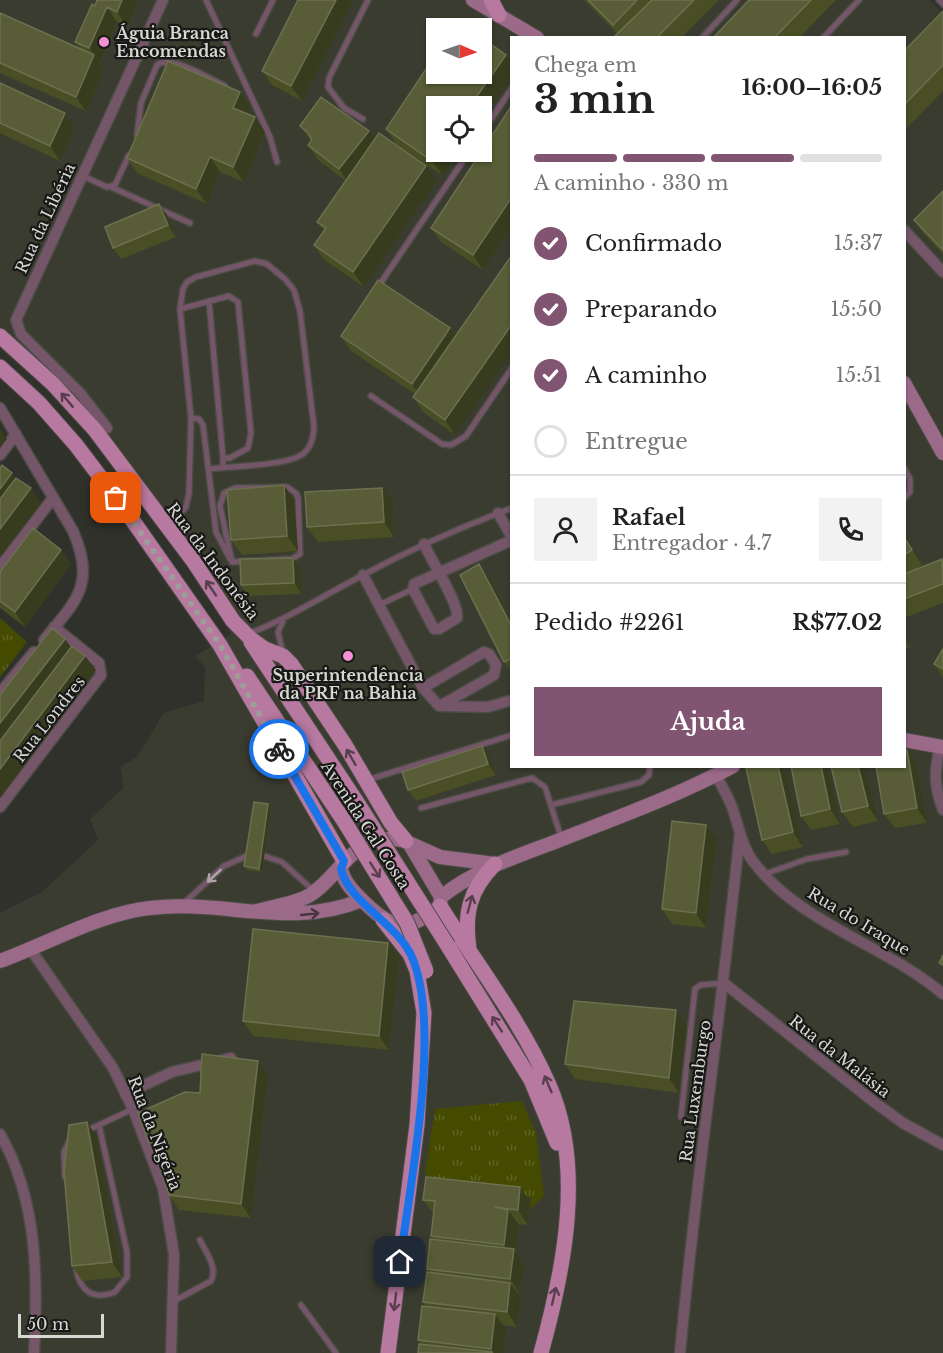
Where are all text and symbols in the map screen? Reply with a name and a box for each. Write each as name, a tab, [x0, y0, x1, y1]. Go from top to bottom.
north arrow	[426, 18, 492, 84]
map controls	[426, 18, 492, 162]
place label: Águia Branca Encomendas	[115, 23, 229, 61]
marker: Águia Branca Encomendas	[97, 35, 111, 49]
text: Chega em	[534, 53, 637, 77]
text: 16:00–16:05	[742, 74, 882, 101]
text: 3 min	[534, 75, 655, 124]
button: locate	[426, 96, 492, 162]
street label: Rua da Libéria	[11, 160, 79, 276]
text: A caminho · 330 m	[534, 171, 728, 195]
icon: check	[534, 227, 567, 260]
text: Confirmado	[585, 230, 722, 257]
text: 15:37	[834, 231, 882, 255]
icon: check	[534, 293, 567, 326]
text: Preparando	[585, 296, 717, 323]
text: 15:50	[830, 297, 882, 321]
icon: check	[534, 359, 567, 392]
text: A caminho	[585, 362, 707, 389]
text: 15:51	[836, 363, 882, 387]
one-way arrow	[61, 392, 74, 408]
text: Entregue	[585, 428, 688, 455]
pin	[90, 472, 141, 523]
icon: bag	[99, 481, 132, 514]
button: person	[534, 498, 597, 561]
button: phone	[819, 498, 882, 561]
street label: Rua da Indonésia	[162, 499, 264, 624]
text: Rafael	[612, 504, 686, 531]
text: Entregador · 4.7	[612, 531, 771, 555]
one-way arrow	[205, 580, 217, 597]
text: Pedido #2261	[534, 609, 685, 636]
text: R$77.02	[792, 609, 882, 636]
marker: Superintendência da PRF na Bahia	[341, 649, 355, 663]
place label: Superintendência da PRF na Bahia	[273, 665, 423, 703]
street label: Rua Londres	[9, 672, 89, 766]
button: Ajuda	[534, 687, 882, 756]
courier	[249, 719, 309, 779]
icon: bike	[263, 733, 296, 766]
one-way arrow	[345, 749, 357, 766]
street label: Avenida Gal Costa	[317, 756, 415, 893]
one-way arrow	[369, 862, 382, 879]
one-way arrow	[206, 869, 221, 883]
street label: Rua do Iraque	[804, 883, 914, 959]
one-way arrow	[465, 895, 476, 914]
one-way arrow	[300, 908, 320, 919]
street label: Rua da Malásia	[786, 1010, 895, 1102]
one-way arrow	[491, 1016, 503, 1033]
street label: Rua Luxemburgo	[675, 1019, 715, 1163]
street label: Rua da Nigéria	[124, 1073, 186, 1193]
one-way arrow	[542, 1075, 553, 1093]
pin	[374, 1236, 425, 1287]
icon: home	[383, 1245, 416, 1278]
one-way arrow	[549, 1287, 561, 1306]
one-way arrow	[389, 1292, 400, 1311]
scale bar	[18, 1311, 104, 1338]
text: 50 m	[27, 1314, 69, 1334]

